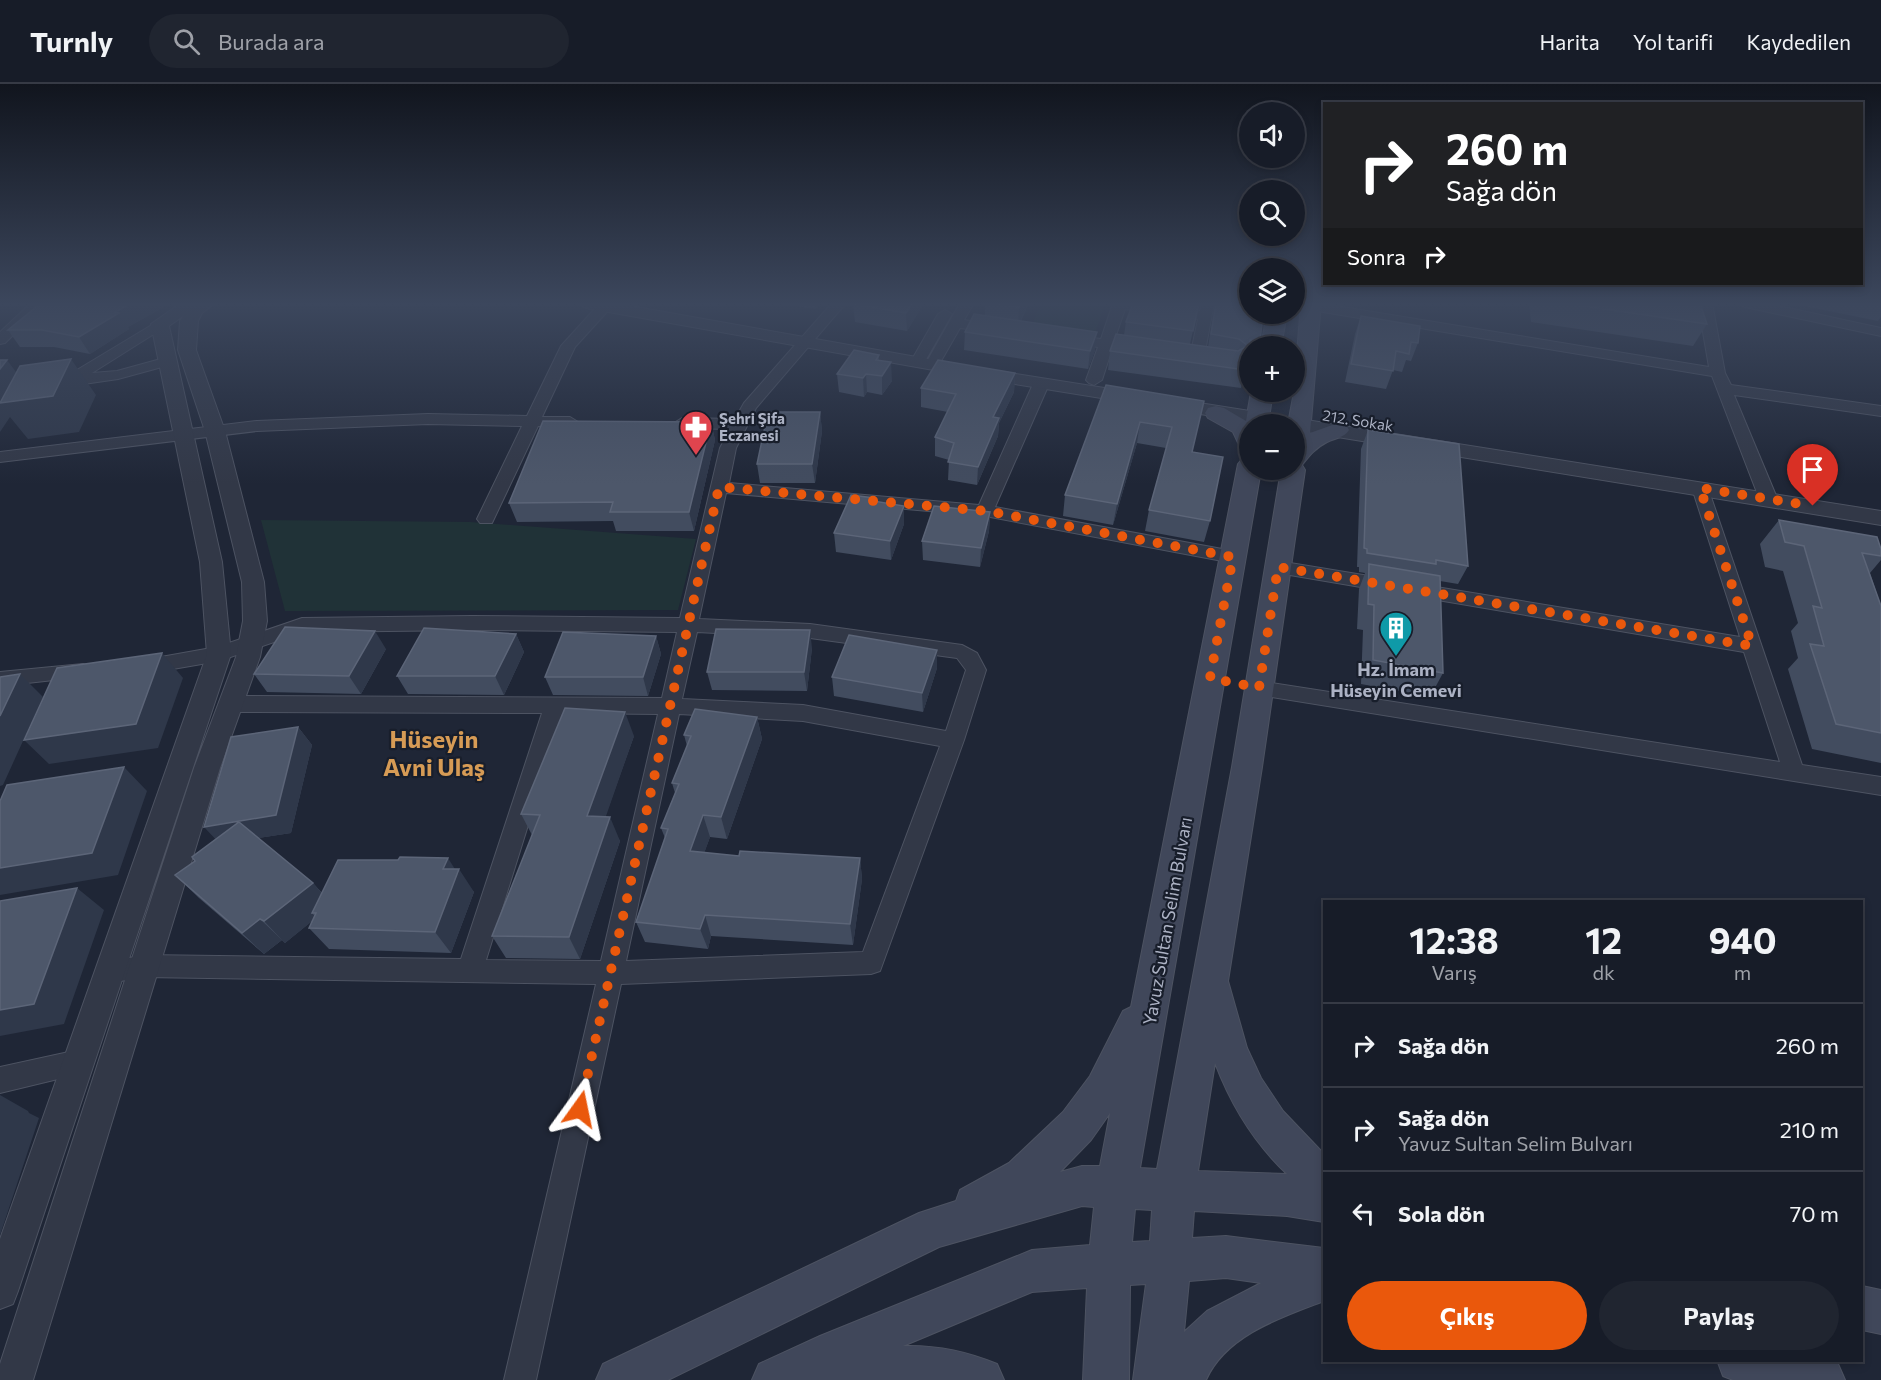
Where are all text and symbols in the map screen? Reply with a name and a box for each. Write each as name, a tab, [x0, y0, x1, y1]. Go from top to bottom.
search box	[149, 14, 569, 68]
text: Turnly	[30, 24, 113, 58]
icon: search	[170, 25, 203, 58]
text: Burada ara	[218, 28, 325, 55]
text: Harita	[1540, 29, 1600, 54]
text: Yol tarifi	[1633, 29, 1713, 54]
text: Kaydedilen	[1746, 29, 1851, 54]
map controls	[1239, 102, 1305, 480]
button: sound	[1239, 102, 1305, 168]
text: 260 m	[1446, 122, 1568, 174]
icon: right	[1347, 126, 1425, 204]
text: Sağa dön	[1446, 174, 1557, 207]
button: search	[1239, 180, 1305, 246]
icon: right	[1418, 240, 1451, 273]
text: Sonra	[1347, 243, 1406, 270]
button: layers	[1239, 258, 1305, 324]
button: +	[1239, 336, 1305, 402]
street label: 212. Sokak	[1321, 406, 1395, 434]
pharmacy icon: Şehri Şifa Eczanesi	[678, 409, 714, 456]
place label: Şehri Şifa Eczanesi	[719, 409, 785, 444]
button: −	[1239, 414, 1305, 480]
pin	[1787, 444, 1838, 506]
icon: arrive	[1796, 453, 1829, 486]
building icon: Hz. İmam Hüseyin Cemevi	[1378, 610, 1414, 657]
place label: Hz. İmam Hüseyin Cemevi	[1330, 658, 1462, 701]
district label: Hüseyin Avni Ulaş	[383, 724, 485, 781]
street label: Yavuz Sultan Selim Bulvarı	[1138, 815, 1196, 1027]
text: 12:38	[1409, 917, 1499, 961]
text: 12	[1585, 917, 1622, 961]
text: 940	[1708, 917, 1777, 961]
text: Varış	[1431, 960, 1477, 984]
text: dk	[1592, 960, 1615, 984]
text: m	[1734, 960, 1751, 984]
icon: right	[1347, 1029, 1380, 1062]
text: Sağa dön	[1398, 1032, 1489, 1059]
text: 260 m	[1776, 1032, 1839, 1059]
position arrow	[548, 1077, 612, 1141]
text: Sağa dön	[1398, 1104, 1489, 1131]
icon: right	[1347, 1113, 1380, 1146]
text: 210 m	[1780, 1116, 1839, 1143]
text: Yavuz Sultan Selim Bulvarı	[1398, 1131, 1633, 1155]
icon: left	[1347, 1197, 1380, 1230]
text: Sola dön	[1398, 1200, 1485, 1227]
text: 70 m	[1790, 1200, 1839, 1227]
button: Çıkış	[1347, 1281, 1587, 1350]
button: Paylaş	[1599, 1281, 1839, 1350]

